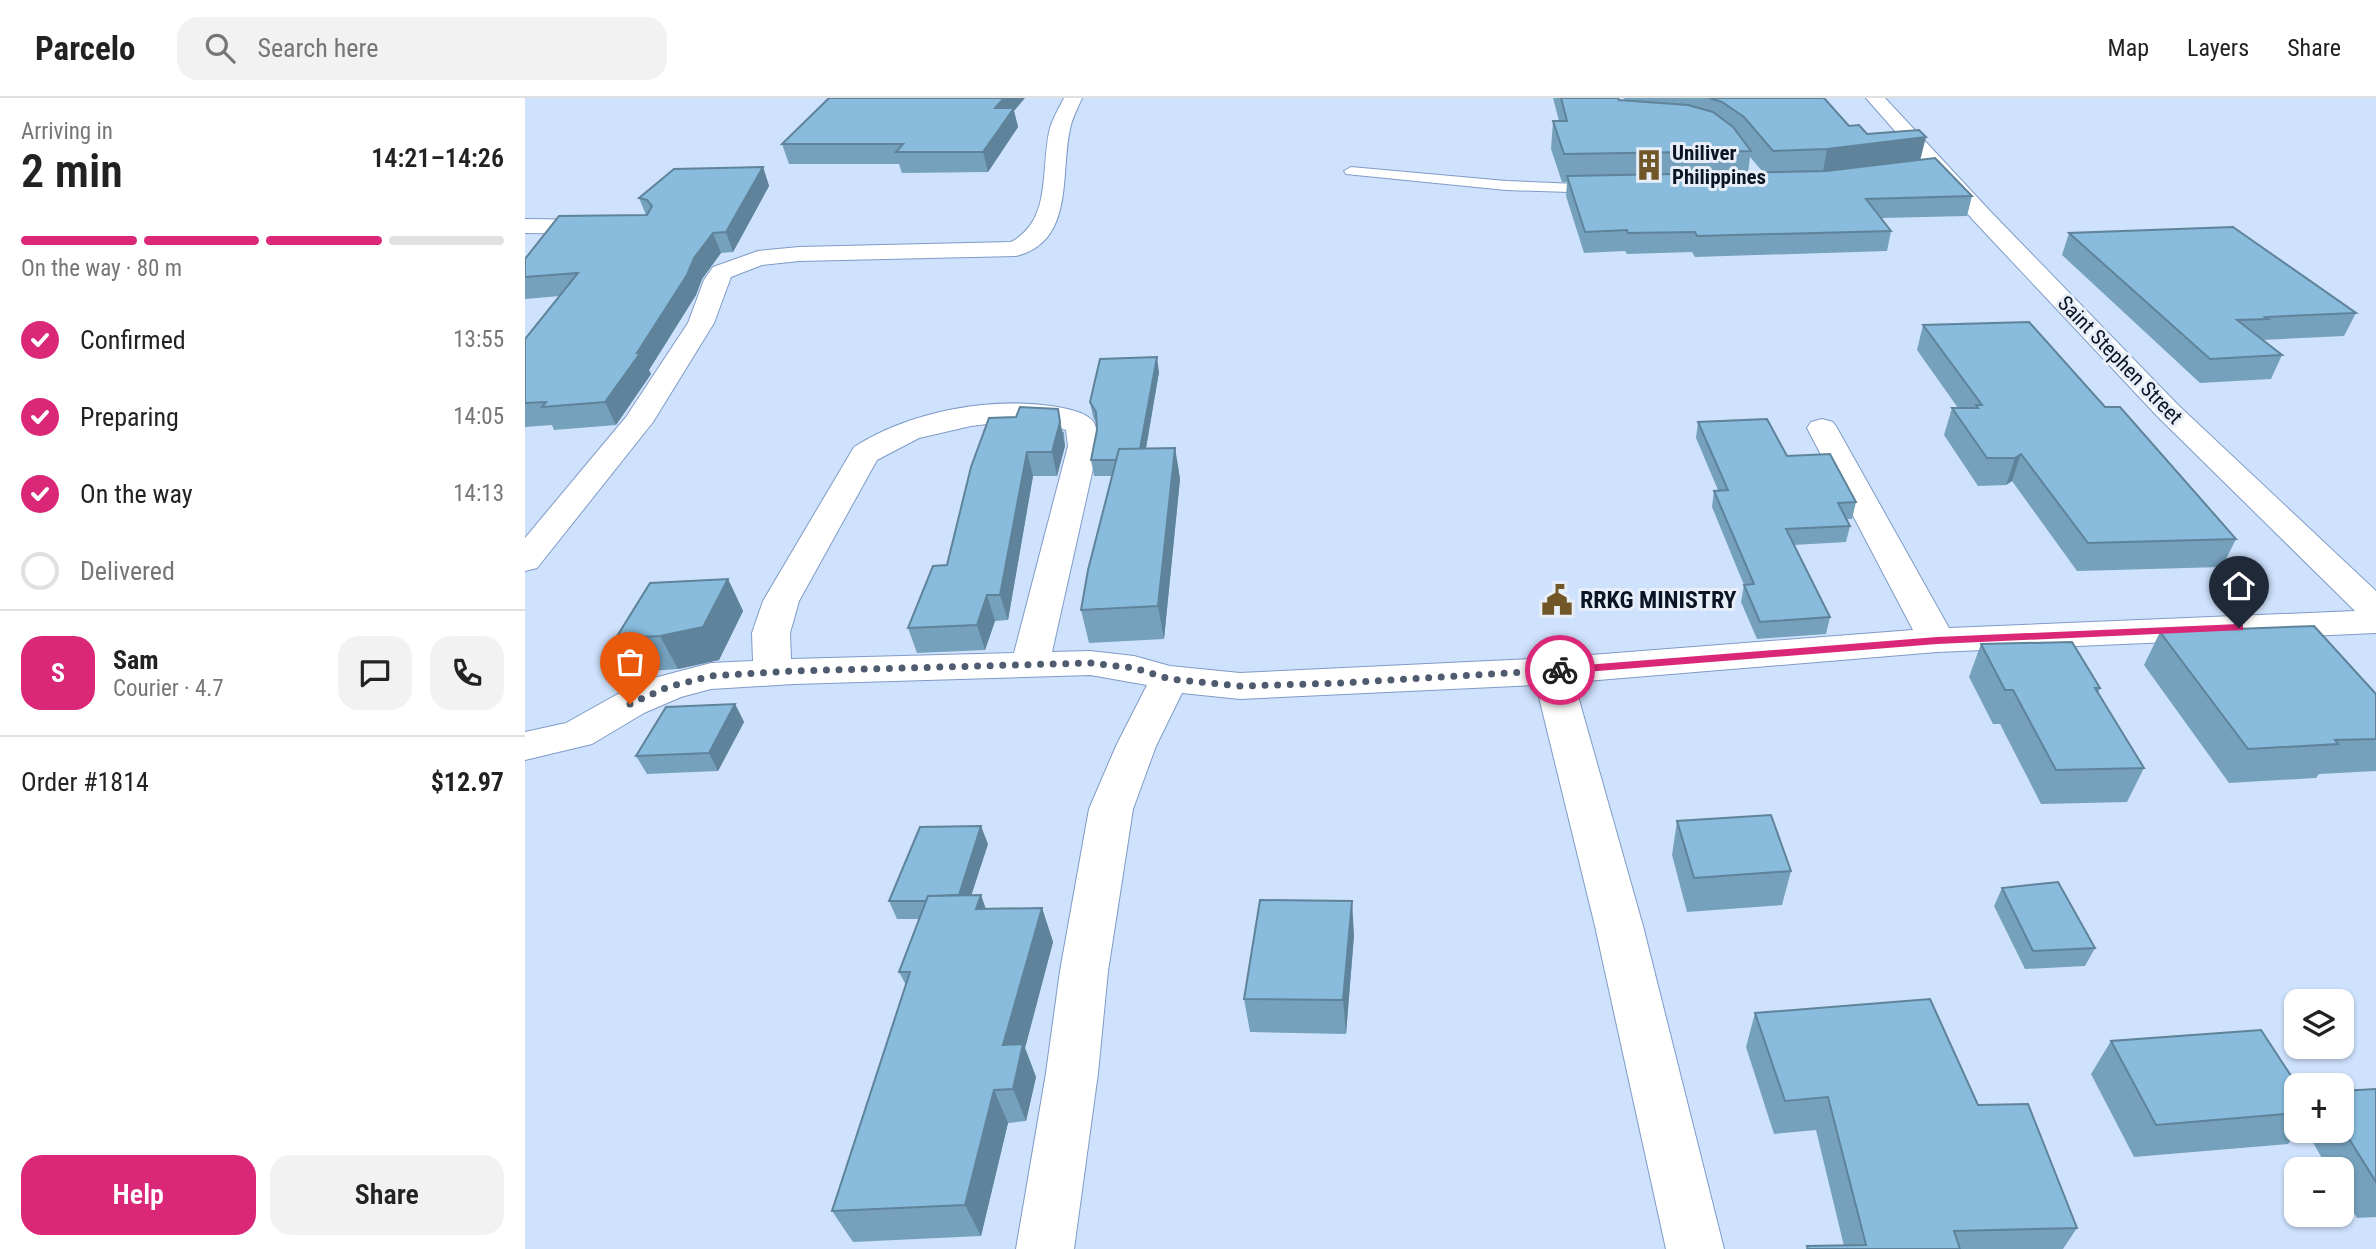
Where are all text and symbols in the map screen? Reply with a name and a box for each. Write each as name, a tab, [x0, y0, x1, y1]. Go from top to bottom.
search box	[177, 17, 667, 80]
text: Parcelo	[35, 29, 135, 68]
icon: search	[201, 29, 239, 67]
text: Search here	[257, 33, 378, 63]
text: Map	[2108, 34, 2149, 62]
text: Layers	[2187, 34, 2249, 62]
text: Share	[2287, 34, 2341, 62]
text: Arriving in	[21, 118, 113, 145]
place label: Uniliver Philippines	[1672, 141, 1766, 189]
text: 14:21–14:26	[371, 143, 504, 173]
text: 2 min	[21, 144, 123, 198]
building icon: Uniliver Philippines	[1632, 148, 1666, 182]
text: On the way · 80 m	[21, 255, 182, 282]
street label: Saint Stephen Street	[2053, 291, 2187, 429]
icon: check	[21, 321, 59, 359]
text: Confirmed	[80, 325, 186, 355]
text: 13:55	[453, 326, 504, 353]
icon: check	[21, 398, 59, 436]
text: Preparing	[80, 402, 179, 432]
text: 14:05	[453, 403, 504, 430]
icon: check	[21, 475, 59, 513]
text: On the way	[80, 479, 193, 509]
text: 14:13	[453, 480, 504, 507]
text: Delivered	[80, 556, 175, 586]
pin	[2209, 556, 2269, 628]
icon: home	[2220, 567, 2258, 605]
public building icon: RRKG MINISTRY	[1540, 583, 1574, 617]
place label: RRKG MINISTRY	[1580, 586, 1737, 614]
pin	[600, 632, 660, 704]
courier	[1525, 635, 1595, 705]
button: chat	[338, 636, 412, 710]
button: phone	[430, 636, 504, 710]
icon: bag	[611, 643, 649, 681]
text: Sam	[113, 645, 159, 675]
icon: bike	[1541, 651, 1579, 689]
text: S	[51, 658, 65, 688]
text: Courier · 4.7	[113, 675, 224, 702]
text: Order #1814	[21, 767, 149, 797]
text: $12.97	[431, 767, 504, 797]
map controls	[2284, 989, 2354, 1227]
button: layers	[2284, 989, 2354, 1059]
button: +	[2284, 1073, 2354, 1143]
button: Help	[21, 1155, 256, 1235]
button: Share	[270, 1155, 504, 1235]
button: −	[2284, 1157, 2354, 1227]

